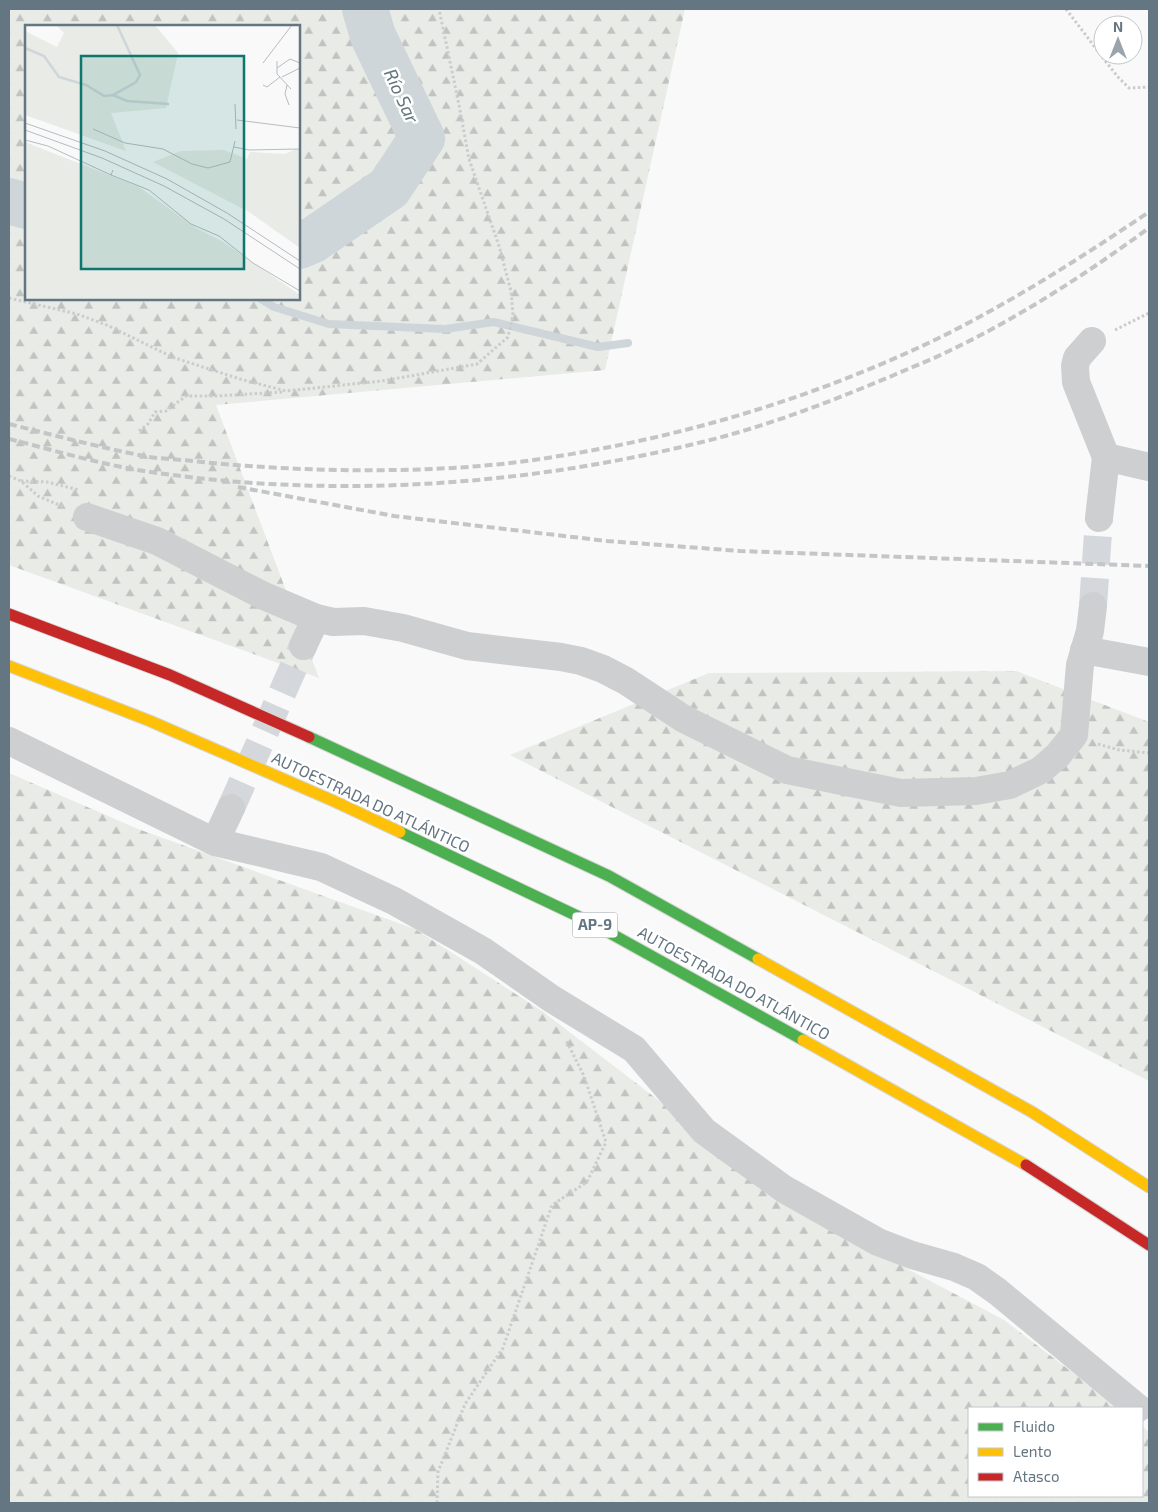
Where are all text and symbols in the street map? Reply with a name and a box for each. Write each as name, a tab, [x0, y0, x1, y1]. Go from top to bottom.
north arrow	[1093, 15, 1143, 65]
text: N	[1113, 18, 1123, 35]
inset map	[25, 25, 300, 300]
water label: Río Sar	[380, 65, 424, 127]
street label: AUTOESTRADA DO ATLÁNTICO	[269, 747, 473, 856]
road number: AP-9	[572, 912, 618, 938]
street label: AUTOESTRADA DO ATLÁNTICO	[635, 922, 834, 1043]
legend	[968, 1407, 1143, 1497]
text: Fluido	[1013, 1417, 1055, 1435]
text: Lento	[1013, 1442, 1052, 1460]
text: Atasco	[1013, 1467, 1059, 1485]

